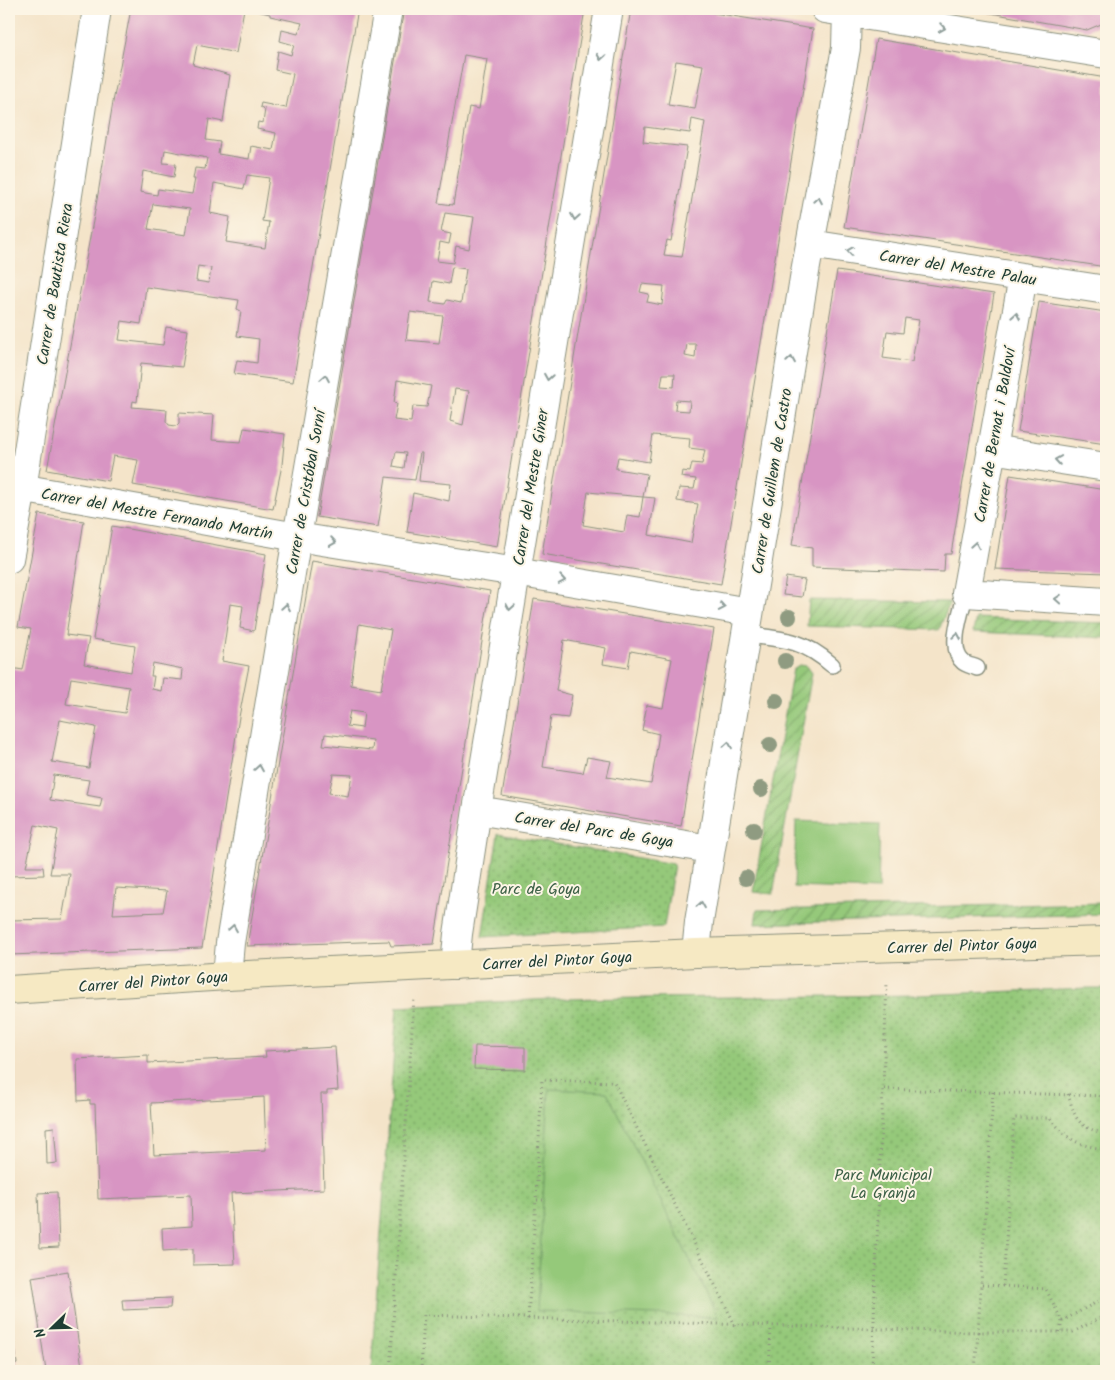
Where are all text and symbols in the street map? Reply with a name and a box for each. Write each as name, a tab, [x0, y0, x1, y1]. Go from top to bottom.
one-way arrow	[938, 22, 946, 33]
one-way arrow	[597, 52, 607, 61]
one-way arrow	[813, 195, 823, 204]
street label: Carrer de Bautista Riera	[30, 201, 81, 367]
one-way arrow	[570, 213, 580, 222]
street label: Carrer del Mestre Palau	[877, 244, 1039, 293]
one-way arrow	[846, 246, 855, 256]
one-way arrow	[1010, 311, 1020, 320]
street label: Carrer de Bernat i Baldoví	[968, 344, 1024, 525]
one-way arrow	[785, 355, 795, 364]
one-way arrow	[319, 374, 329, 383]
one-way arrow	[543, 374, 554, 382]
street label: Carrer de Guillem de Castro	[745, 386, 800, 576]
street label: Carrer del Mestre Giner	[507, 405, 556, 567]
street label: Carrer de Cristóbal Sorní	[280, 406, 334, 577]
one-way arrow	[1054, 455, 1062, 465]
street label: Carrer del Mestre Fernando Martín	[39, 482, 275, 547]
one-way arrow	[328, 537, 337, 547]
one-way arrow	[969, 540, 979, 549]
one-way arrow	[558, 574, 566, 584]
one-way arrow	[1053, 593, 1061, 604]
one-way arrow	[718, 602, 727, 612]
one-way arrow	[280, 603, 290, 612]
one-way arrow	[505, 603, 516, 611]
one-way arrow	[951, 631, 961, 640]
one-way arrow	[722, 740, 732, 749]
one-way arrow	[254, 763, 264, 772]
street label: Carrer del Parc de Goya	[512, 806, 675, 855]
park label: Parc de Goya	[492, 877, 580, 902]
one-way arrow	[696, 901, 706, 909]
one-way arrow	[227, 924, 237, 932]
street label: Carrer del Pintor Goya	[886, 931, 1038, 962]
street label: Carrer del Pintor Goya	[481, 945, 633, 978]
street label: Carrer del Pintor Goya	[77, 965, 229, 1000]
park label: Parc Municipal La Granja	[834, 1163, 932, 1206]
north arrow	[28, 1302, 78, 1352]
text: N	[29, 1324, 53, 1341]

